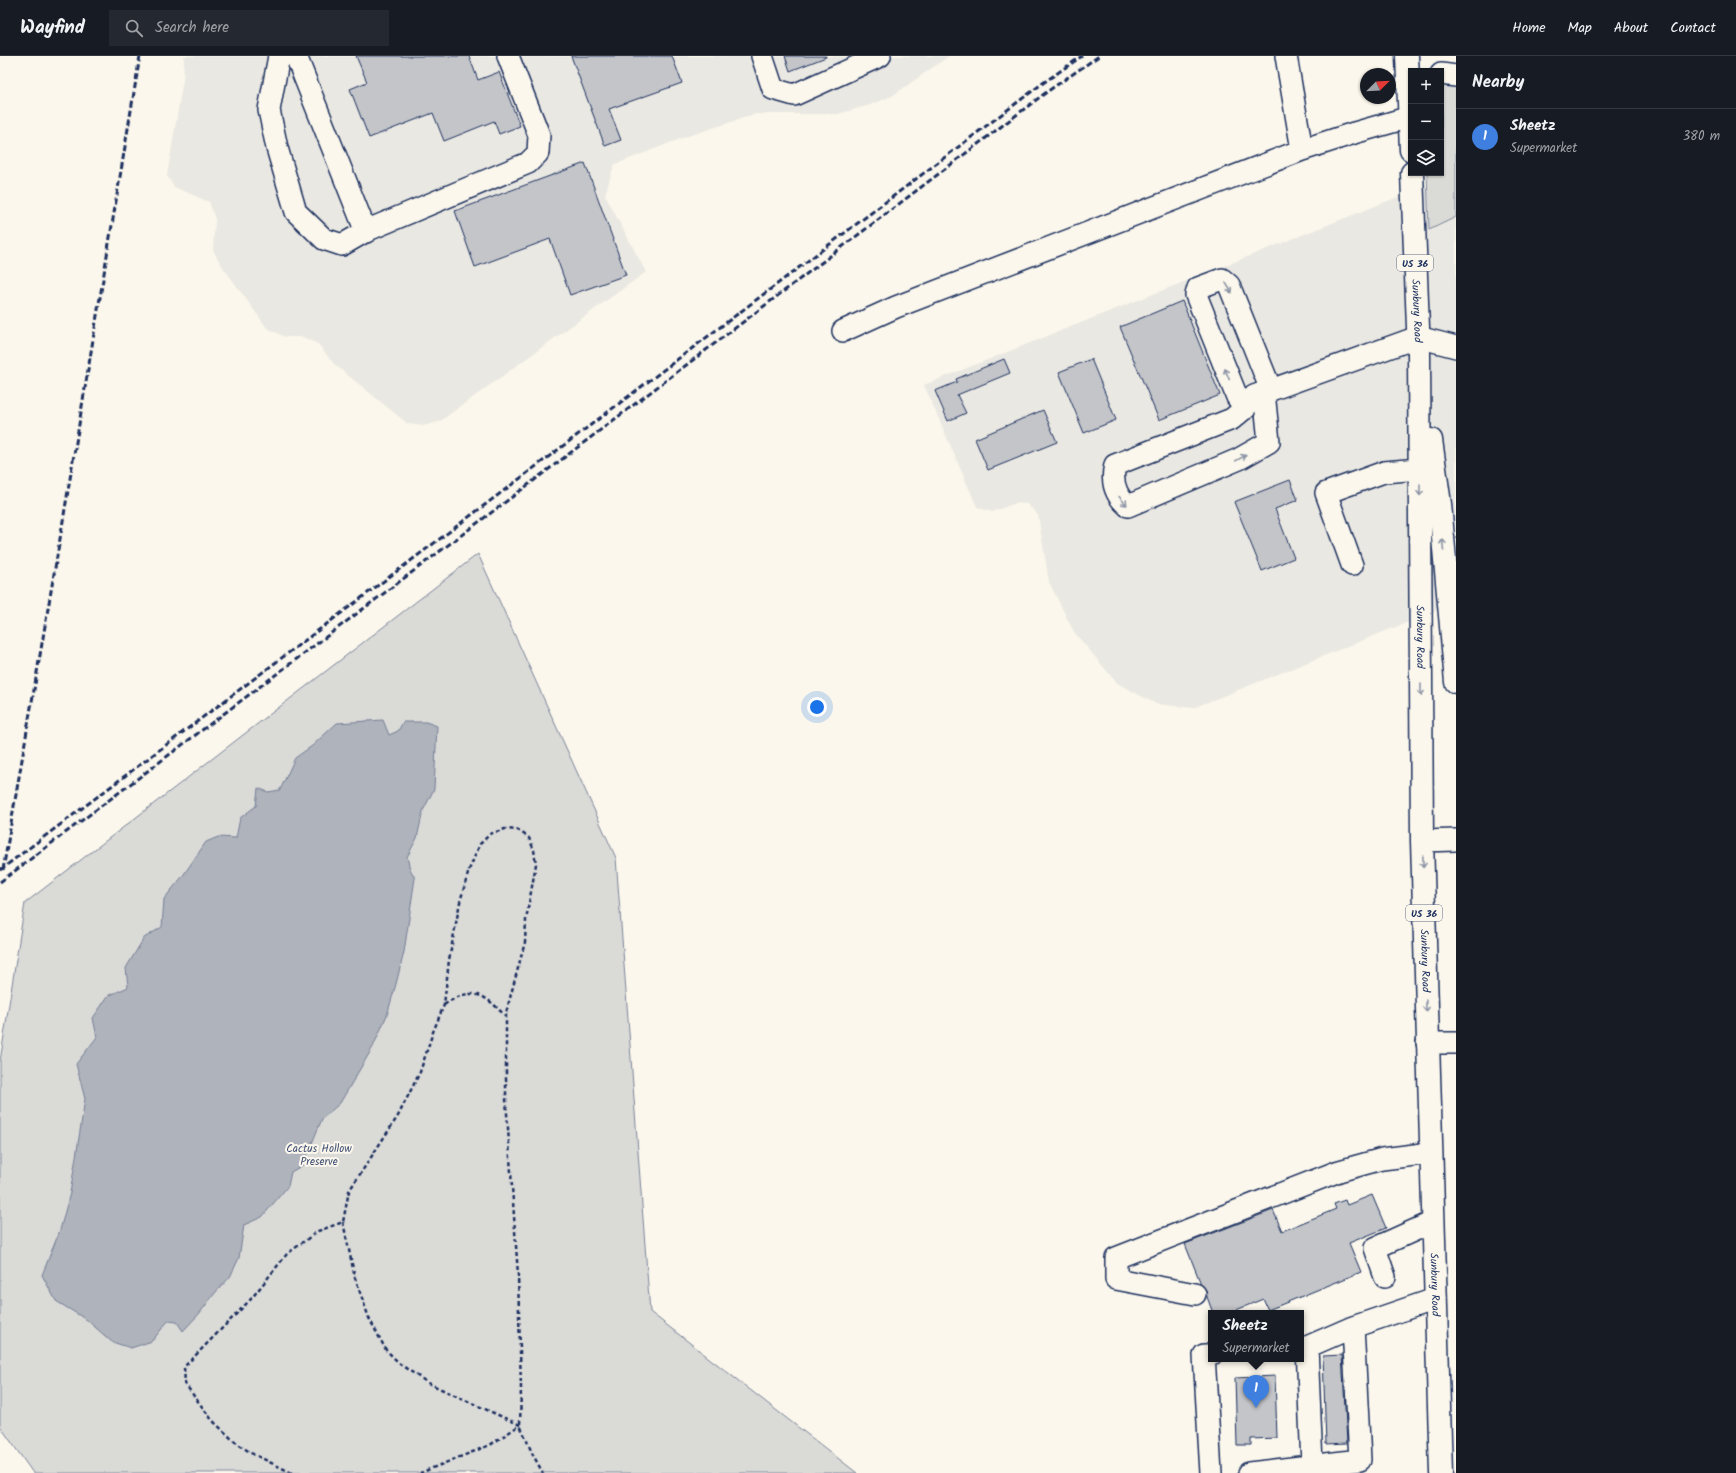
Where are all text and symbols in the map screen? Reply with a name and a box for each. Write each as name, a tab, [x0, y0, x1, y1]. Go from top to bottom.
search box	[109, 10, 389, 46]
text: Wayfind	[20, 13, 85, 43]
text: Search here	[155, 16, 229, 40]
icon: search	[123, 17, 145, 39]
text: Home	[1512, 17, 1546, 39]
text: Map	[1568, 17, 1592, 39]
text: About	[1614, 17, 1648, 39]
text: Contact	[1670, 17, 1716, 39]
north arrow	[1360, 68, 1396, 104]
map controls	[1408, 68, 1444, 176]
button: +	[1408, 68, 1444, 104]
text: Nearby	[1472, 69, 1524, 96]
button: −	[1408, 104, 1444, 140]
text: Sheetz	[1510, 114, 1555, 138]
text: 1	[1483, 126, 1487, 147]
text: 380 m	[1683, 126, 1720, 147]
text: Supermarket	[1510, 138, 1577, 159]
button: layers	[1408, 140, 1444, 176]
road number: US 36	[1397, 255, 1433, 271]
street label: Sunbury Road	[1406, 279, 1427, 343]
one-way arrow	[1226, 282, 1234, 294]
one-way arrow	[1223, 368, 1231, 380]
one-way arrow	[1235, 454, 1247, 461]
one-way arrow	[1416, 483, 1424, 496]
one-way arrow	[1119, 496, 1128, 506]
one-way arrow	[1440, 539, 1447, 552]
street label: Sunbury Road	[1411, 605, 1429, 669]
one-way arrow	[1417, 683, 1425, 696]
your location	[807, 697, 827, 717]
one-way arrow	[1419, 855, 1427, 868]
road number: US 36	[1406, 905, 1442, 921]
street label: Sunbury Road	[1415, 929, 1435, 993]
one-way arrow	[1423, 999, 1430, 1012]
park label: Cactus Hollow Preserve	[286, 1140, 352, 1171]
street label: Sunbury Road	[1424, 1253, 1444, 1317]
popup	[1208, 1310, 1304, 1362]
text: Sheetz	[1222, 1314, 1268, 1338]
text: Supermarket	[1222, 1338, 1290, 1359]
pin: 1	[1243, 1375, 1269, 1408]

